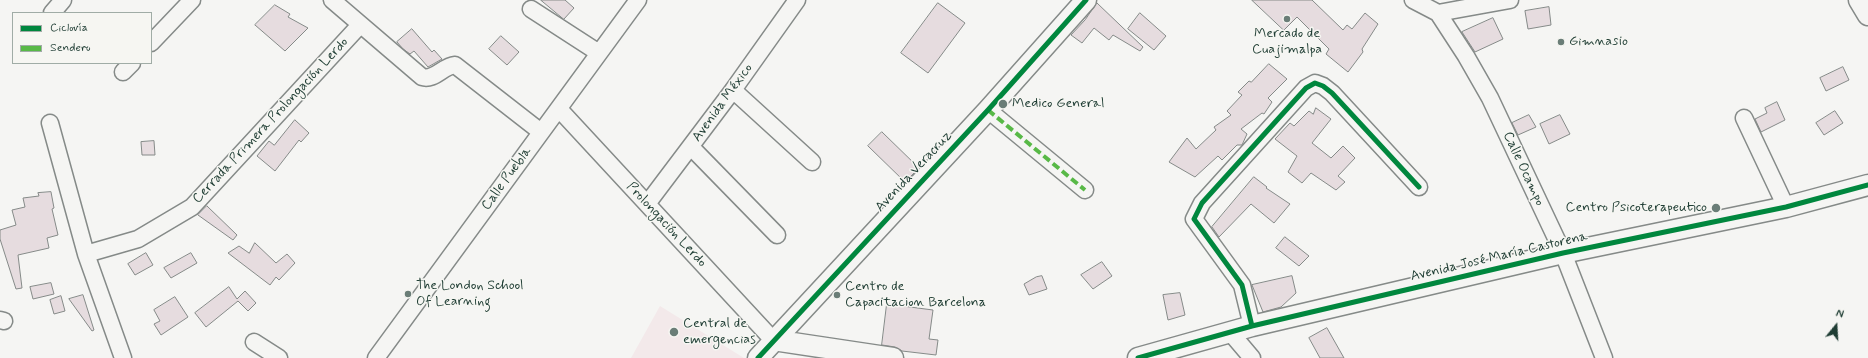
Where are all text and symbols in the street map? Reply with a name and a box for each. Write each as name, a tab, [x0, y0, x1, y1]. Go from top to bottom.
legend	[12, 12, 152, 64]
marker: Mercado de Cuajimalpa	[1282, 14, 1292, 24]
text: Ciclovía	[50, 20, 88, 36]
place label: Mercado de Cuajimalpa	[1252, 26, 1322, 58]
street label: Cerrada Primera Prolongación Lerdo	[190, 34, 352, 208]
place label: Gimnasio	[1569, 34, 1628, 50]
marker: Gimnasio	[1556, 37, 1566, 47]
text: Sendero	[50, 40, 91, 56]
street label: Avenida México	[689, 61, 757, 145]
place label: Medico General	[1012, 96, 1104, 112]
marker: Medico General	[997, 98, 1009, 110]
street label: Avenida Veracruz	[872, 128, 956, 216]
street label: Calle Ocampo	[1498, 129, 1548, 209]
street label: Calle Puebla	[478, 144, 536, 214]
street label: Prolongación Lerdo	[622, 179, 710, 271]
place label: Centro Psicoterapeutico	[1565, 200, 1707, 216]
marker: Centro Psicoterapeutico	[1710, 202, 1722, 214]
street label: Avenida José María Castorena	[1409, 228, 1589, 286]
place label: The London School Of Learning	[416, 278, 524, 310]
place label: Centro de Capacitacion Barcelona	[845, 279, 986, 312]
marker: The London School Of Learning	[403, 289, 413, 299]
marker: Centro de Capacitacion Barcelona	[832, 290, 842, 300]
north arrow	[1816, 306, 1856, 346]
text: N	[1834, 307, 1845, 322]
place label: Central de emergencias	[683, 316, 756, 348]
marker: Central de emergencias	[668, 326, 680, 338]

